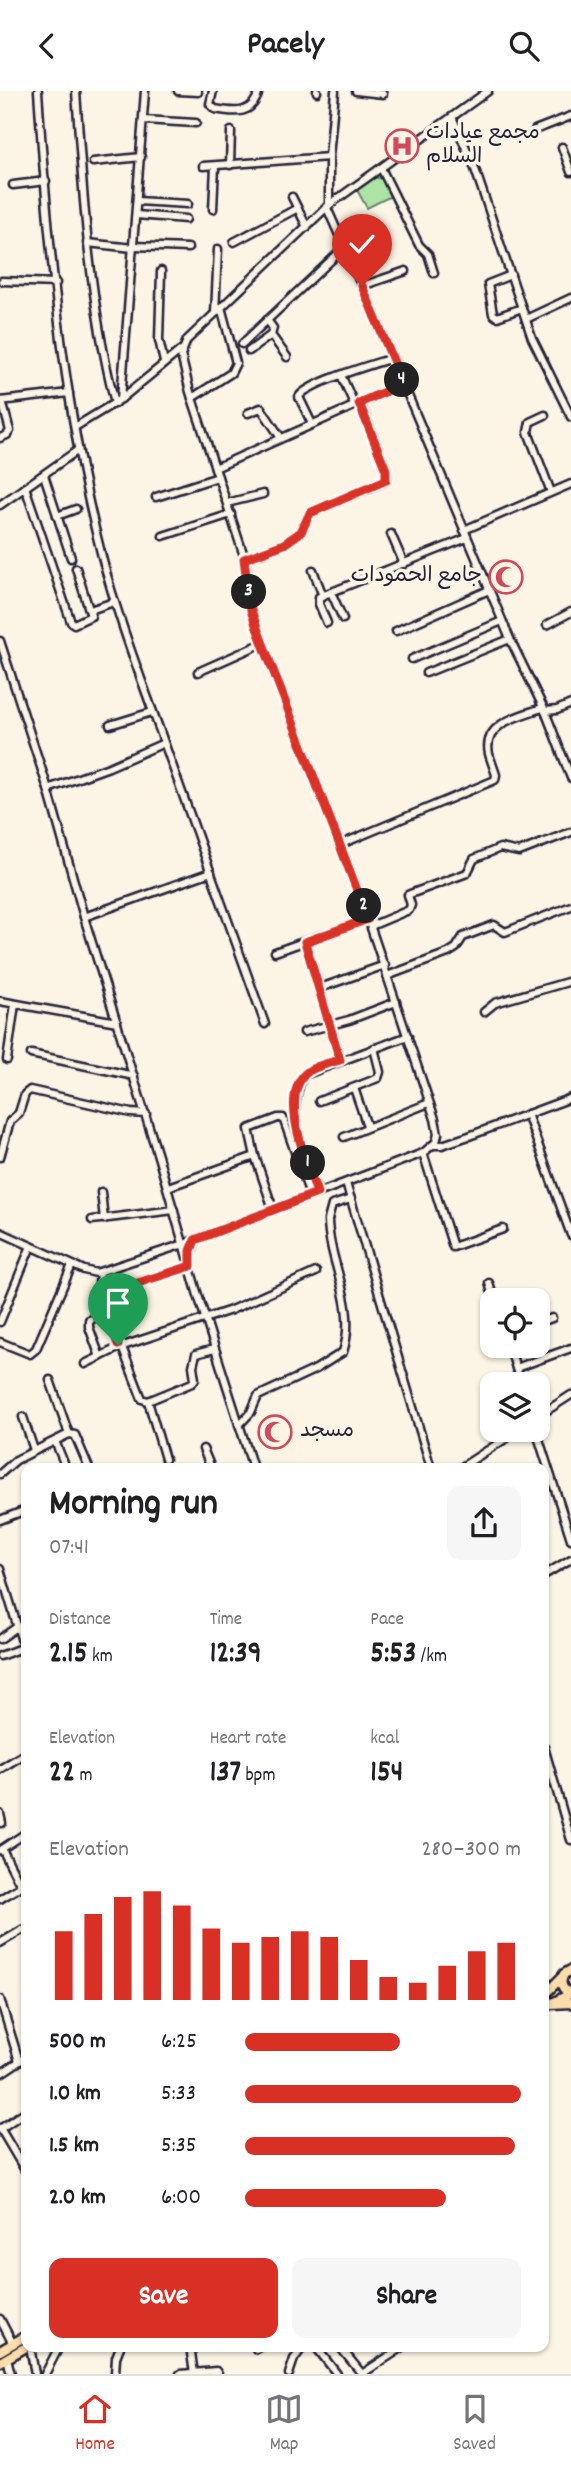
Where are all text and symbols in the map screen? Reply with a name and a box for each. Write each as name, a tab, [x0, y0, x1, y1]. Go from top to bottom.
text: Pacely	[247, 23, 324, 69]
icon: back	[28, 27, 66, 65]
icon: search	[505, 27, 543, 65]
place label: مجمع عيادات السلام	[426, 119, 540, 173]
hospital icon: مجمع عيادات السلام	[383, 127, 421, 165]
pin	[332, 214, 392, 286]
icon: check	[343, 225, 381, 263]
pin: 4	[384, 363, 420, 397]
text: 4	[398, 366, 405, 393]
mosque icon: جامع الحمودات	[487, 558, 525, 596]
place label: جامع الحمودات	[351, 562, 482, 592]
pin: 3	[232, 575, 266, 609]
text: 3	[244, 578, 253, 605]
pin: 2	[346, 889, 382, 923]
text: 2	[359, 892, 368, 919]
pin: 1	[290, 1145, 326, 1181]
text: 1	[305, 1149, 310, 1176]
pin	[88, 1273, 148, 1345]
icon: arrive	[99, 1284, 137, 1322]
map controls	[480, 1288, 550, 1442]
button: locate	[480, 1288, 550, 1358]
button: layers	[480, 1372, 550, 1442]
mosque icon: مسجد	[256, 1413, 294, 1451]
place label: مسجد	[300, 1417, 354, 1447]
text: Morning run	[49, 1478, 218, 1533]
button: share	[447, 1486, 521, 1560]
text: 07:41	[49, 1532, 89, 1565]
text: Distance	[49, 1607, 111, 1634]
text: Time	[210, 1607, 242, 1634]
text: Pace	[370, 1607, 404, 1634]
text: 2.15	[49, 1634, 88, 1677]
text: 12:39	[210, 1634, 261, 1677]
text: 5:53	[370, 1634, 416, 1677]
text: km	[88, 1644, 113, 1671]
text: /km	[416, 1644, 447, 1671]
text: Elevation	[49, 1726, 115, 1753]
text: Heart rate	[210, 1726, 286, 1753]
text: kcal	[370, 1726, 399, 1753]
text: 22	[49, 1753, 75, 1796]
text: 137	[210, 1753, 241, 1796]
text: 154	[370, 1753, 403, 1796]
text: m	[75, 1763, 93, 1790]
text: bpm	[241, 1763, 275, 1790]
text: Elevation	[49, 1834, 129, 1867]
text: 280–300 m	[421, 1834, 521, 1867]
text: 500 m	[49, 2026, 106, 2059]
text: 6:25	[161, 2026, 197, 2059]
text: 1.0 km	[49, 2078, 101, 2111]
text: 5:33	[161, 2078, 196, 2111]
text: 1.5 km	[49, 2130, 99, 2163]
text: 5:35	[161, 2130, 196, 2163]
text: 2.0 km	[49, 2182, 106, 2215]
text: 6:00	[161, 2182, 201, 2215]
button: Save	[49, 2258, 278, 2338]
button: Share	[292, 2258, 521, 2338]
tab: Home	[75, 2390, 115, 2459]
tab: Map	[265, 2390, 303, 2459]
tab: Saved	[453, 2390, 496, 2459]

